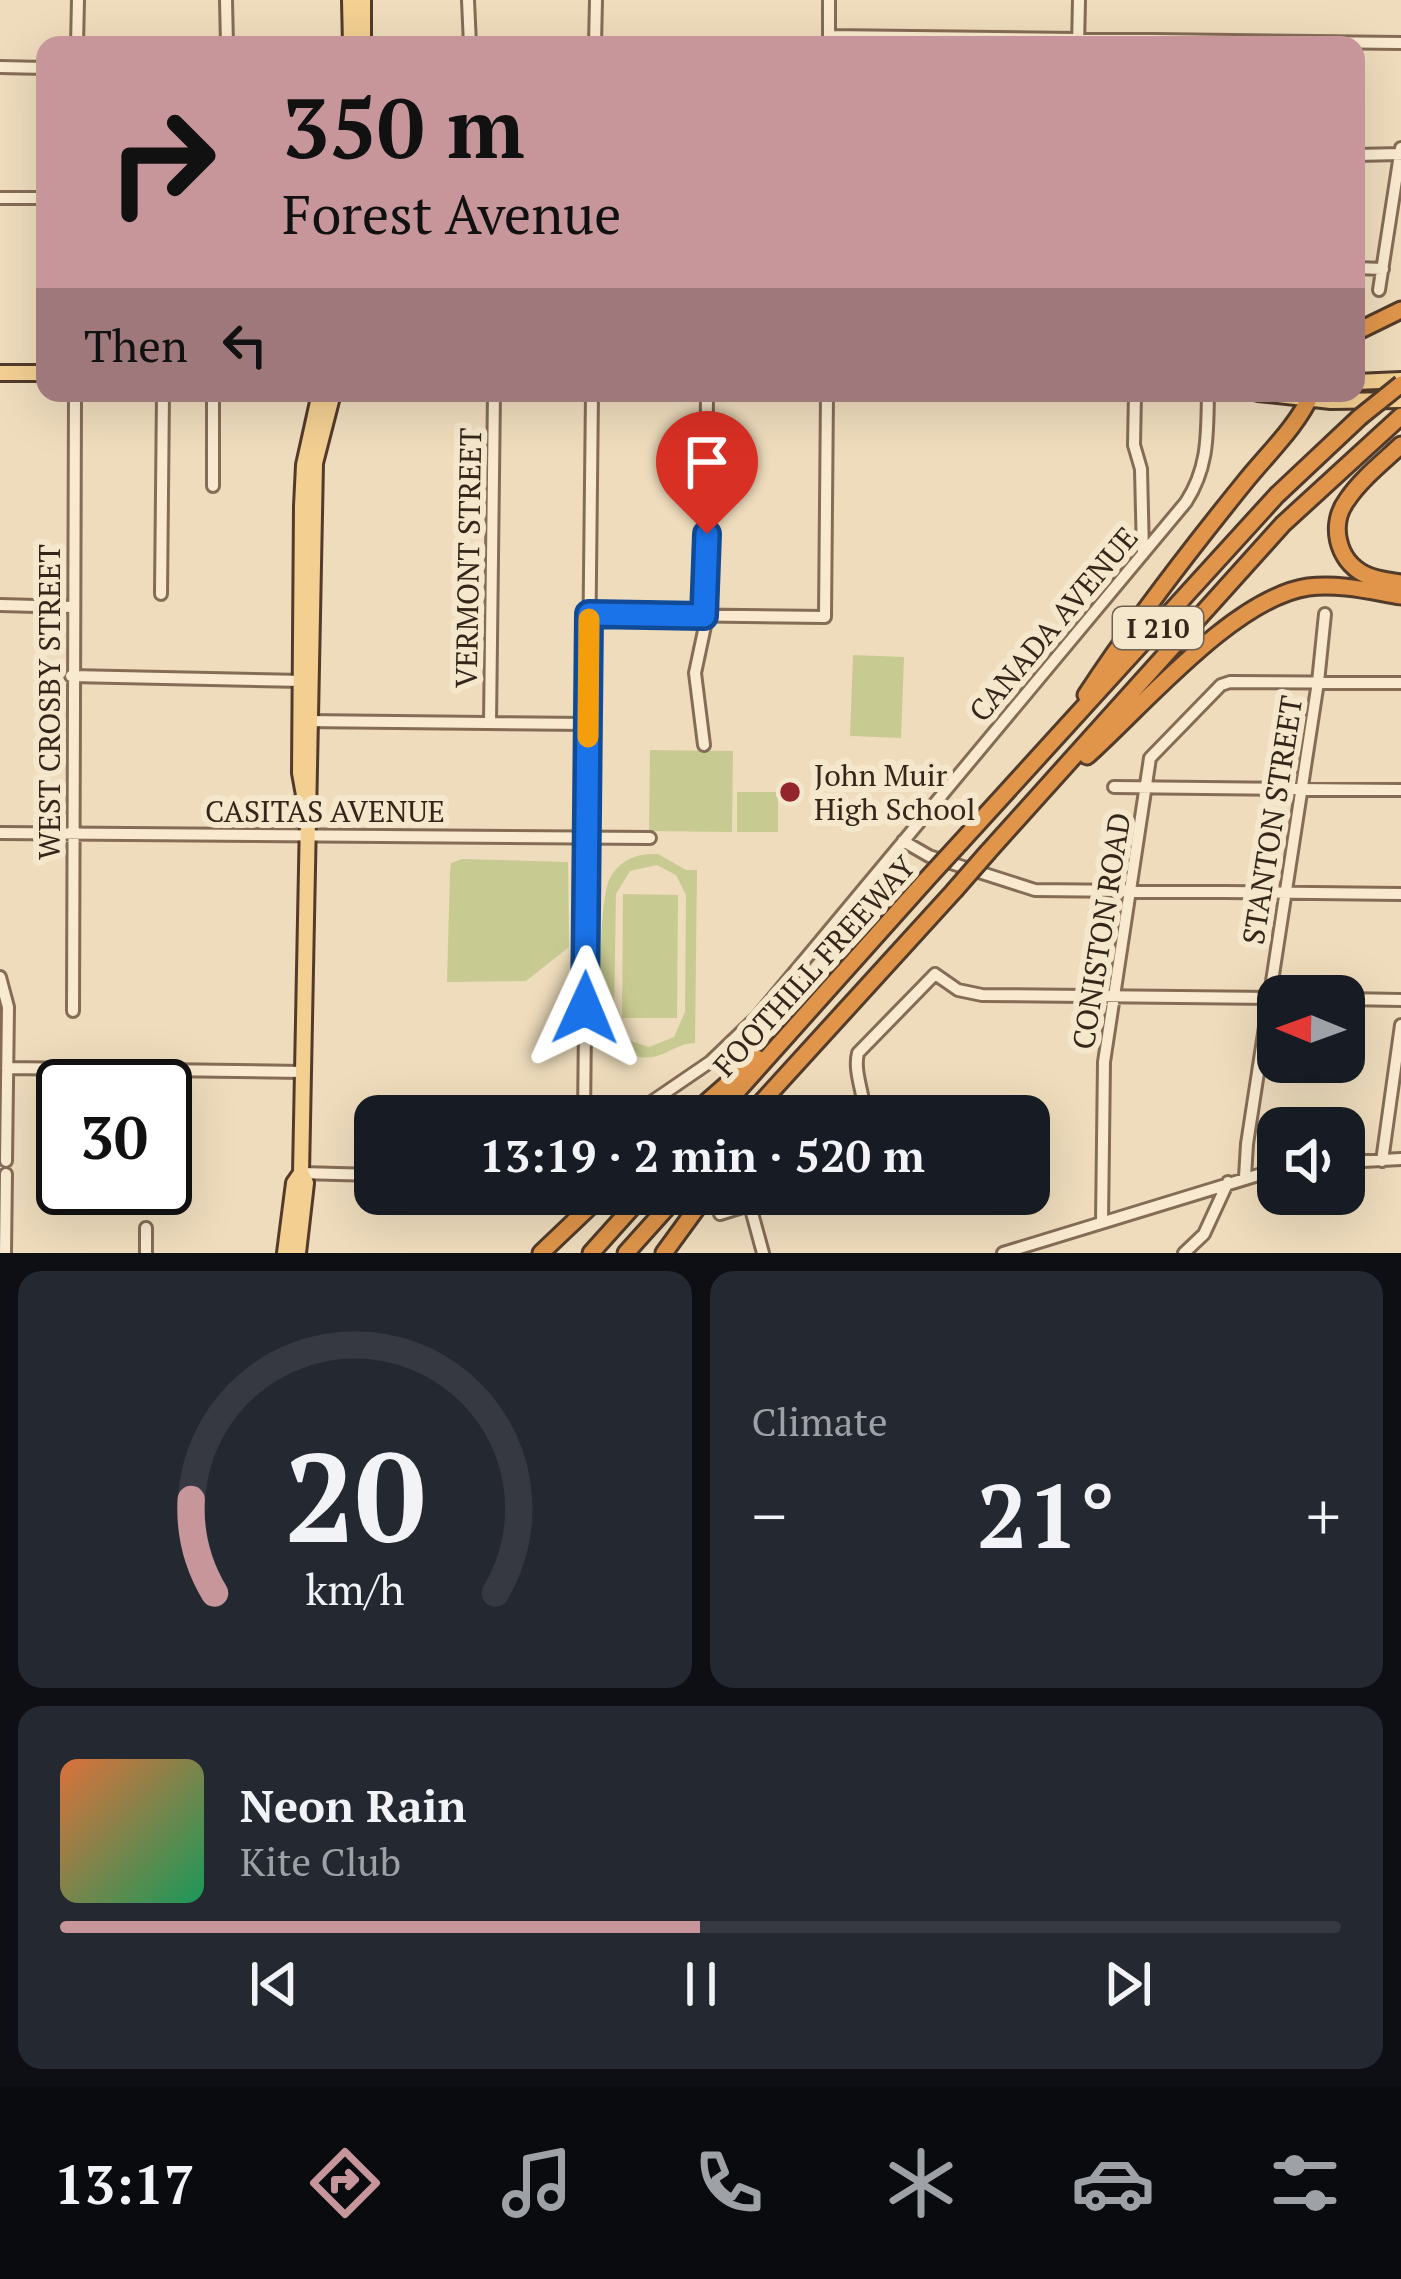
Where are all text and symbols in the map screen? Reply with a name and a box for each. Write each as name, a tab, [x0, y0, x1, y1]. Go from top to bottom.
text: 350 m	[282, 71, 525, 182]
icon: right	[84, 84, 240, 240]
text: Forest Avenue	[282, 178, 621, 249]
icon: left	[212, 312, 278, 378]
text: Then	[84, 315, 188, 375]
pin	[656, 411, 758, 534]
street label: VERMONT STREET	[446, 427, 490, 689]
icon: arrive	[674, 429, 740, 495]
street label: CANADA AVENUE	[960, 518, 1146, 730]
street label: WEST CROSBY STREET	[29, 544, 69, 860]
road number: I 210	[1113, 607, 1203, 649]
street label: STANTON STREET	[1233, 693, 1311, 947]
place label: John Muir High School	[814, 755, 975, 829]
marker: John Muir High School	[777, 779, 803, 805]
street label: CASITAS AVENUE	[205, 791, 445, 831]
street label: CONISTON ROAD	[1063, 810, 1139, 1052]
street label: FOOTHILL FREEWAY	[704, 847, 924, 1085]
position arrow	[522, 945, 648, 1071]
north arrow	[1257, 975, 1365, 1083]
map controls	[1257, 975, 1365, 1215]
speed limit sign: 30	[36, 1059, 192, 1215]
button: sound	[1257, 1107, 1365, 1215]
text: 13:19 · 2 min · 520 m	[479, 1125, 925, 1185]
text: Climate	[752, 1395, 888, 1447]
text: 20	[284, 1412, 425, 1578]
text: 21°	[977, 1454, 1116, 1574]
text: −	[752, 1471, 787, 1559]
text: +	[1306, 1471, 1341, 1559]
text: km/h	[305, 1559, 404, 1616]
text: Neon Rain	[240, 1775, 467, 1835]
text: Kite Club	[240, 1835, 401, 1887]
icon: previous	[241, 1951, 307, 2017]
icon: pause	[668, 1951, 734, 2017]
icon: next	[1095, 1951, 1161, 2017]
icon: directions	[303, 2141, 387, 2225]
icon: music	[495, 2141, 579, 2225]
icon: phone	[687, 2141, 771, 2225]
icon: climate	[879, 2141, 963, 2225]
icon: car	[1071, 2141, 1155, 2225]
icon: filters	[1263, 2141, 1347, 2225]
text: 13:17	[54, 2148, 195, 2219]

